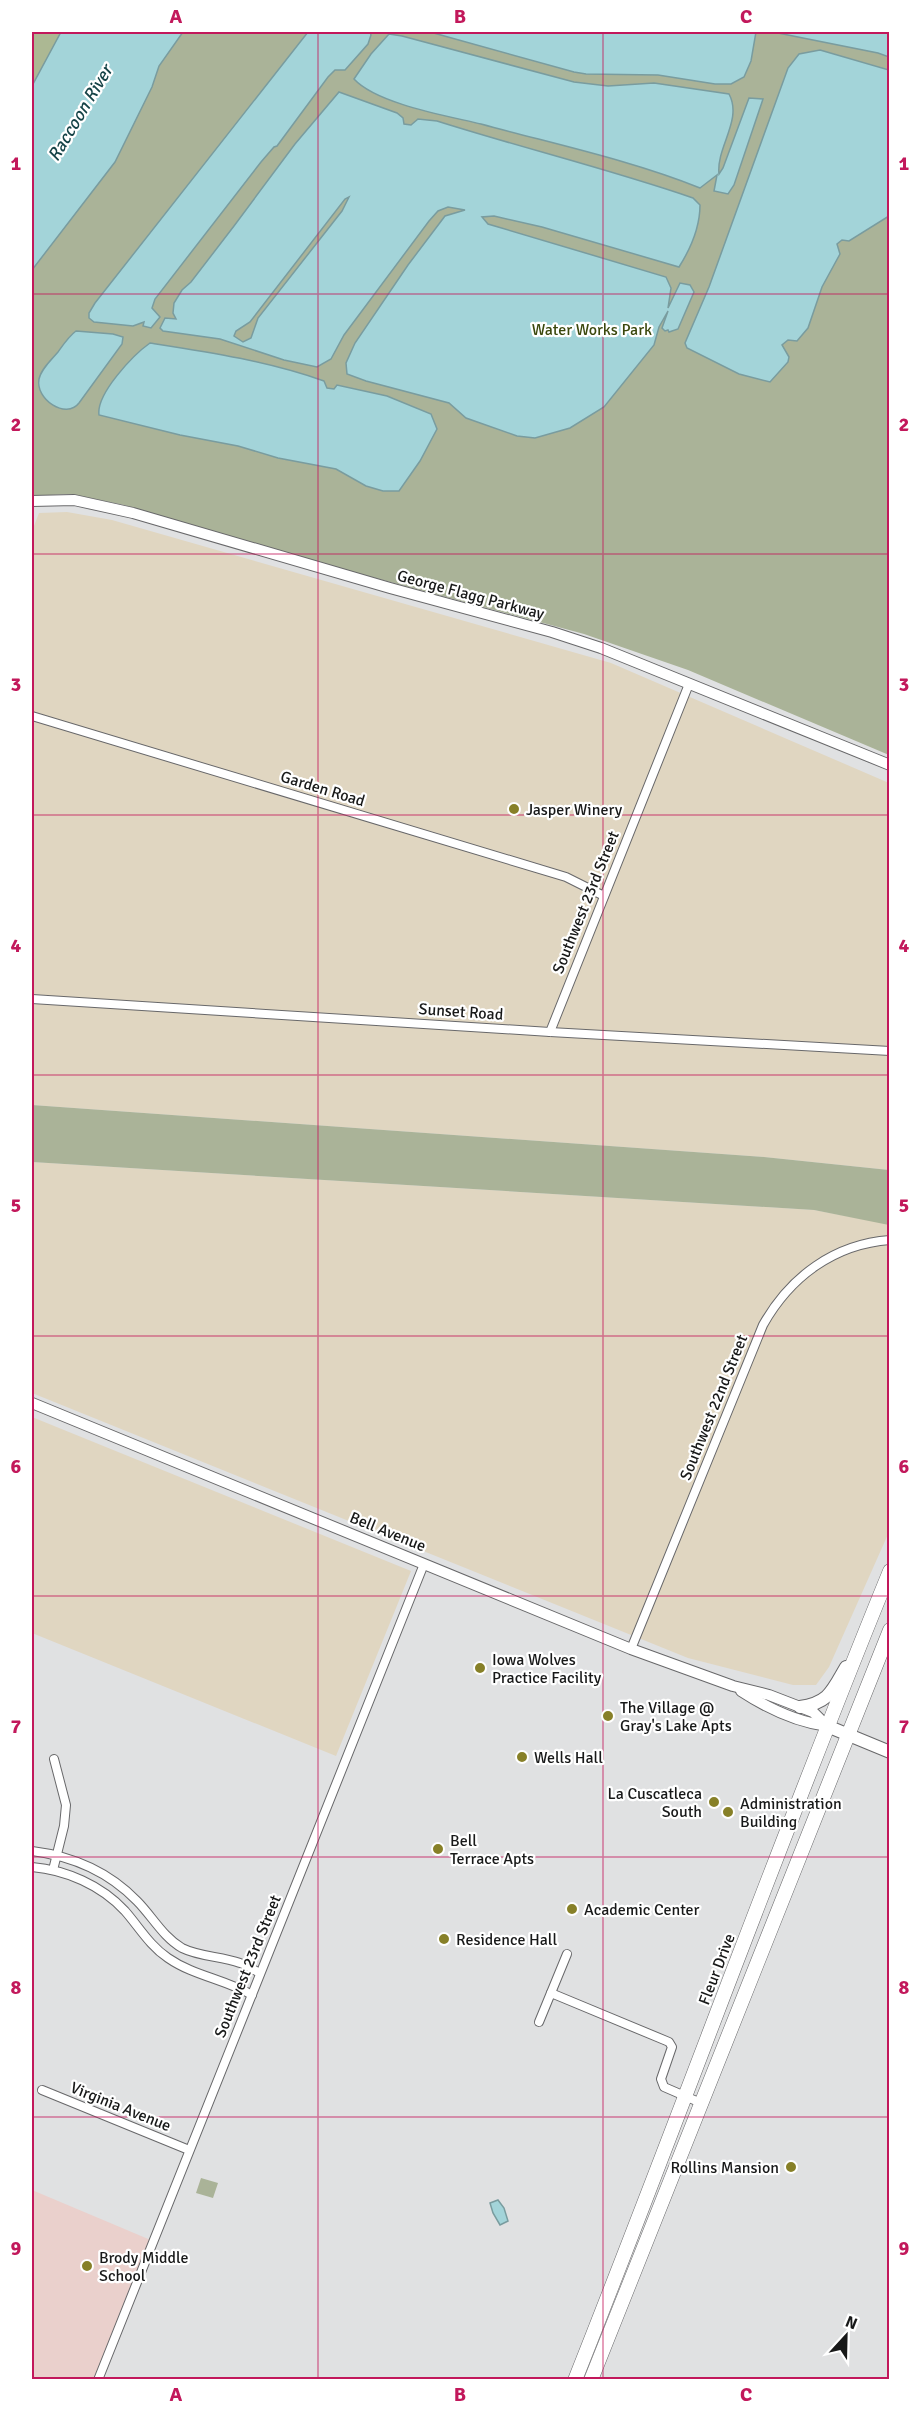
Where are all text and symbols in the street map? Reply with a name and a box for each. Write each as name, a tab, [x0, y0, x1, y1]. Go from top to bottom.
text: A	[170, 4, 183, 29]
text: B	[454, 4, 466, 29]
text: C	[740, 4, 752, 29]
water label: Raccoon River	[43, 59, 118, 165]
text: 1	[11, 151, 22, 176]
text: 1	[899, 151, 910, 176]
park label: Water Works Park	[532, 320, 652, 340]
text: 2	[11, 412, 21, 437]
text: 2	[899, 412, 909, 437]
street label: George Flagg Parkway	[395, 566, 547, 624]
text: 3	[11, 672, 21, 697]
text: 3	[899, 672, 909, 697]
street label: Garden Road	[278, 767, 367, 811]
place label: Jasper Winery	[526, 800, 623, 820]
marker: Jasper Winery	[507, 802, 521, 816]
street label: Southwest 23rd Street	[548, 828, 624, 977]
text: 4	[11, 933, 22, 958]
text: 4	[899, 933, 910, 958]
street label: Sunset Road	[418, 999, 504, 1025]
text: 5	[11, 1193, 21, 1218]
text: 5	[899, 1193, 909, 1218]
street label: Southwest 22nd Street	[676, 1331, 752, 1483]
text: 6	[11, 1454, 22, 1479]
text: 6	[899, 1454, 910, 1479]
street label: Bell Avenue	[347, 1508, 429, 1556]
place label: Iowa Wolves Practice Facility	[492, 1650, 602, 1688]
marker: Iowa Wolves Practice Facility	[473, 1661, 487, 1675]
place label: The Village @ Gray's Lake Apts	[620, 1698, 732, 1736]
marker: The Village @ Gray's Lake Apts	[601, 1709, 615, 1723]
text: 7	[11, 1714, 22, 1739]
text: 7	[899, 1714, 910, 1739]
place label: Wells Hall	[534, 1748, 603, 1768]
marker: Wells Hall	[515, 1750, 529, 1764]
place label: La Cuscatleca South	[608, 1784, 702, 1822]
place label: Administration Building	[740, 1794, 842, 1832]
marker: La Cuscatleca South	[707, 1795, 721, 1809]
marker: Administration Building	[721, 1805, 735, 1819]
place label: Bell Terrace Apts	[450, 1831, 534, 1869]
marker: Bell Terrace Apts	[431, 1842, 445, 1856]
street label: Southwest 23rd Street	[210, 1892, 286, 2041]
place label: Academic Center	[584, 1900, 700, 1920]
marker: Academic Center	[565, 1902, 579, 1916]
place label: Residence Hall	[456, 1930, 557, 1950]
street label: Fleur Drive	[694, 1931, 740, 2008]
marker: Residence Hall	[437, 1932, 451, 1946]
text: 8	[11, 1975, 22, 2000]
text: 8	[899, 1975, 910, 2000]
street label: Virginia Avenue	[67, 2078, 174, 2136]
place label: Rollins Mansion	[670, 2158, 779, 2178]
marker: Rollins Mansion	[784, 2160, 798, 2174]
text: 9	[11, 2236, 22, 2261]
text: 9	[899, 2236, 910, 2261]
place label: Brody Middle School	[99, 2248, 189, 2286]
marker: Brody Middle School	[80, 2259, 94, 2273]
north arrow	[816, 2306, 876, 2366]
text: N	[842, 2312, 860, 2334]
text: A	[170, 2382, 183, 2407]
text: B	[454, 2382, 466, 2407]
text: C	[740, 2382, 752, 2407]

